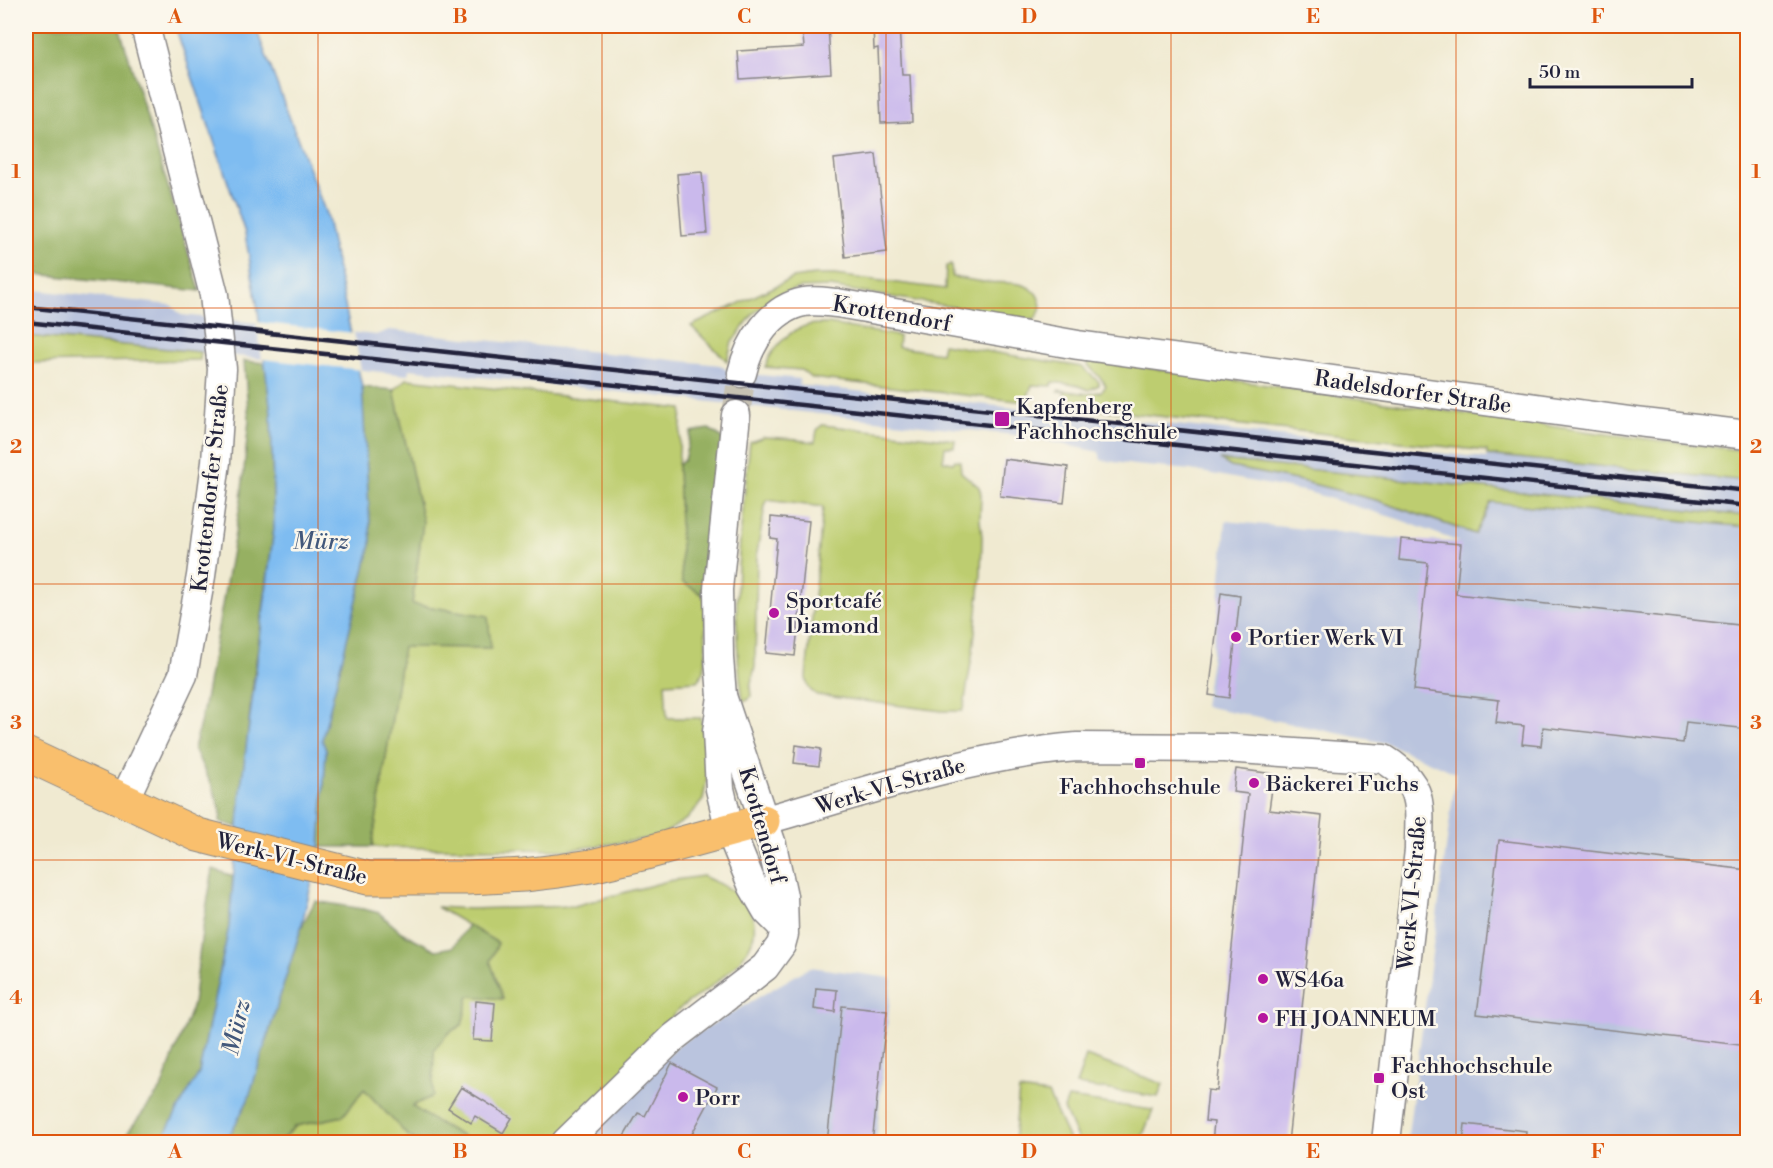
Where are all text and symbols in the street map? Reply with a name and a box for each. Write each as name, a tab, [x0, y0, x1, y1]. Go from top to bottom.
text: A	[167, 5, 183, 30]
text: B	[452, 5, 468, 30]
text: C	[737, 5, 751, 30]
text: D	[1021, 5, 1037, 30]
text: E	[1306, 5, 1320, 30]
text: F	[1591, 5, 1605, 30]
scale bar	[1530, 51, 1692, 89]
text: 50 m	[1539, 61, 1581, 84]
text: 1	[11, 160, 21, 185]
text: 1	[1751, 160, 1761, 185]
street label: Krottendorf	[830, 291, 954, 338]
street label: Radelsdorfer Straße	[1313, 365, 1513, 420]
street label: Krottendorfer Straße	[186, 383, 235, 594]
place label: Kapfenberg Fachhochschule	[1016, 394, 1178, 446]
marker: Kapfenberg Fachhochschule	[993, 410, 1011, 428]
text: 2	[10, 435, 22, 460]
text: 2	[1750, 435, 1762, 460]
water label: Mürz	[293, 527, 349, 557]
place label: Sportcafé Diamond	[786, 588, 882, 640]
marker: Sportcafé Diamond	[767, 606, 781, 620]
place label: Portier Werk VI	[1248, 625, 1404, 652]
marker: Portier Werk VI	[1229, 630, 1243, 644]
text: 3	[10, 711, 22, 736]
text: 3	[1750, 711, 1762, 736]
street label: Werk-VI-Straße	[811, 752, 969, 821]
marker: Fachhochschule	[1133, 756, 1147, 770]
street label: Krottendorf	[732, 764, 791, 888]
place label: Bäckerei Fuchs	[1265, 771, 1419, 798]
place label: Fachhochschule	[1059, 774, 1221, 801]
marker: Bäckerei Fuchs	[1247, 776, 1261, 790]
street label: Werk-VI-Straße	[1392, 815, 1433, 972]
street label: Werk-VI-Straße	[212, 827, 370, 891]
place label: WS46a	[1274, 967, 1345, 994]
marker: WS46a	[1256, 972, 1270, 986]
text: 4	[9, 986, 23, 1011]
text: 4	[1749, 986, 1763, 1011]
water label: Mürz	[216, 996, 258, 1058]
place label: FH JOANNEUM	[1275, 1006, 1436, 1033]
marker: FH JOANNEUM	[1256, 1011, 1270, 1025]
place label: Fachhochschule Ost	[1391, 1053, 1553, 1105]
marker: Fachhochschule Ost	[1372, 1071, 1386, 1085]
place label: Porr	[695, 1085, 740, 1112]
marker: Porr	[676, 1090, 690, 1104]
text: A	[167, 1140, 183, 1165]
text: B	[452, 1140, 468, 1165]
text: C	[737, 1140, 751, 1165]
text: D	[1021, 1140, 1037, 1165]
text: E	[1306, 1140, 1320, 1165]
text: F	[1591, 1140, 1605, 1165]

